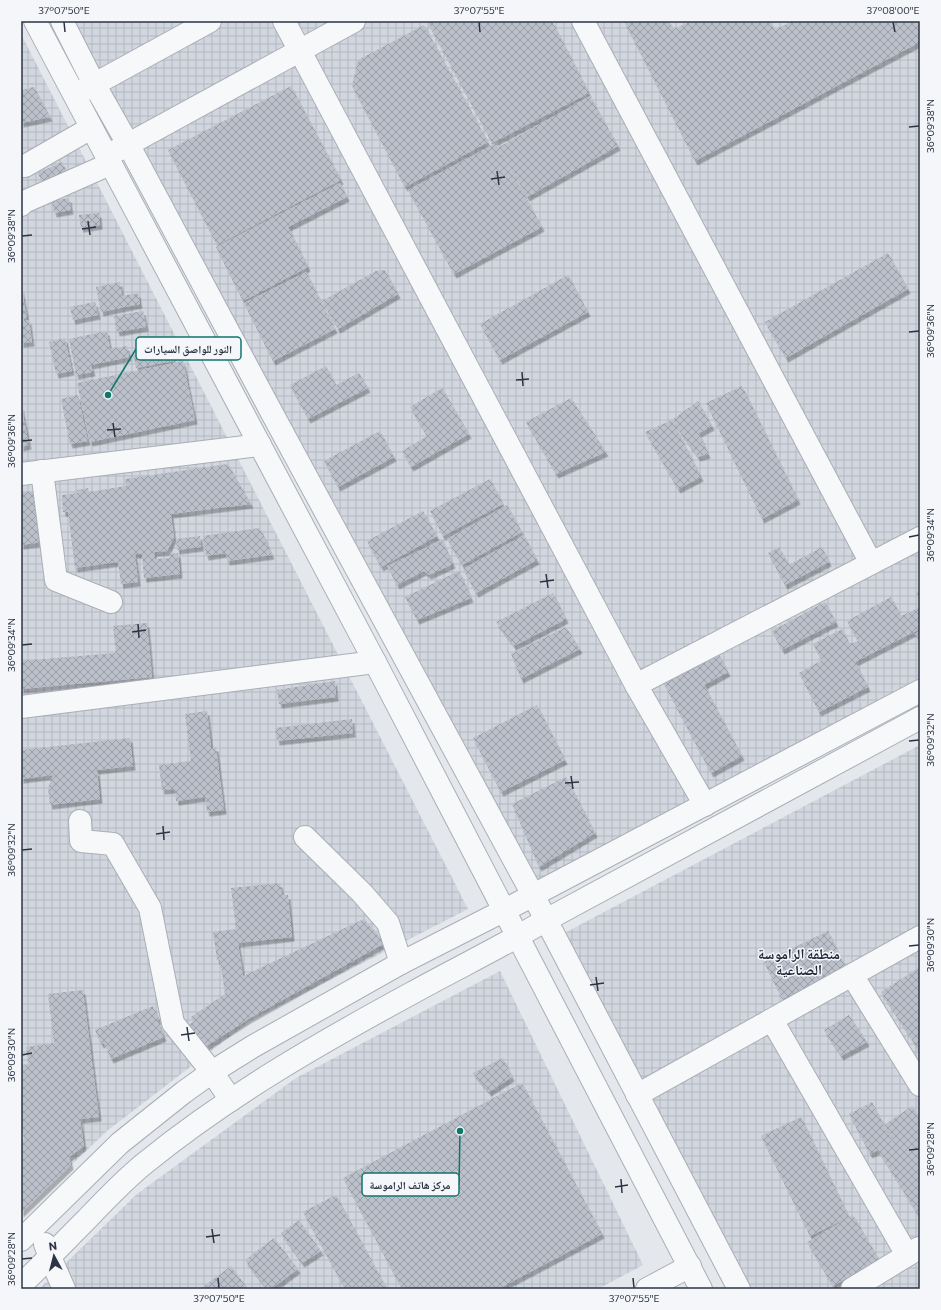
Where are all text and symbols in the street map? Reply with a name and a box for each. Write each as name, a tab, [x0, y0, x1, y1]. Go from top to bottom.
text: 37°07'50"E	[38, 4, 90, 16]
text: 37°07'55"E	[454, 4, 504, 16]
text: 37°08'00"E	[866, 4, 920, 16]
text: 36°09'38"N	[924, 99, 936, 153]
text: 36°09'38"N	[5, 209, 17, 263]
text: 36°09'36"N	[924, 304, 936, 358]
callout: النور للواصق السيارات	[136, 337, 241, 360]
text: النور للواصق السيارات	[144, 342, 232, 357]
text: 36°09'36"N	[5, 414, 17, 468]
text: 36°09'34"N	[924, 508, 936, 562]
text: 36°09'34"N	[5, 618, 17, 672]
text: 36°09'32"N	[924, 713, 936, 767]
text: 36°09'32"N	[5, 823, 17, 877]
text: 36°09'30"N	[924, 918, 936, 972]
district label: منطقة الراموسة الصناعية	[758, 945, 840, 978]
text: 36°09'30"N	[5, 1028, 17, 1082]
text: 36°09'28"N	[924, 1122, 936, 1176]
callout: مركز هاتف الراموسة	[362, 1173, 459, 1196]
text: مركز هاتف الراموسة	[369, 1178, 451, 1192]
text: 36°09'28"N	[5, 1232, 17, 1286]
north arrow	[34, 1236, 74, 1276]
text: N	[48, 1239, 58, 1253]
text: 37°07'50"E	[193, 1292, 245, 1304]
text: 37°07'55"E	[609, 1292, 659, 1304]

